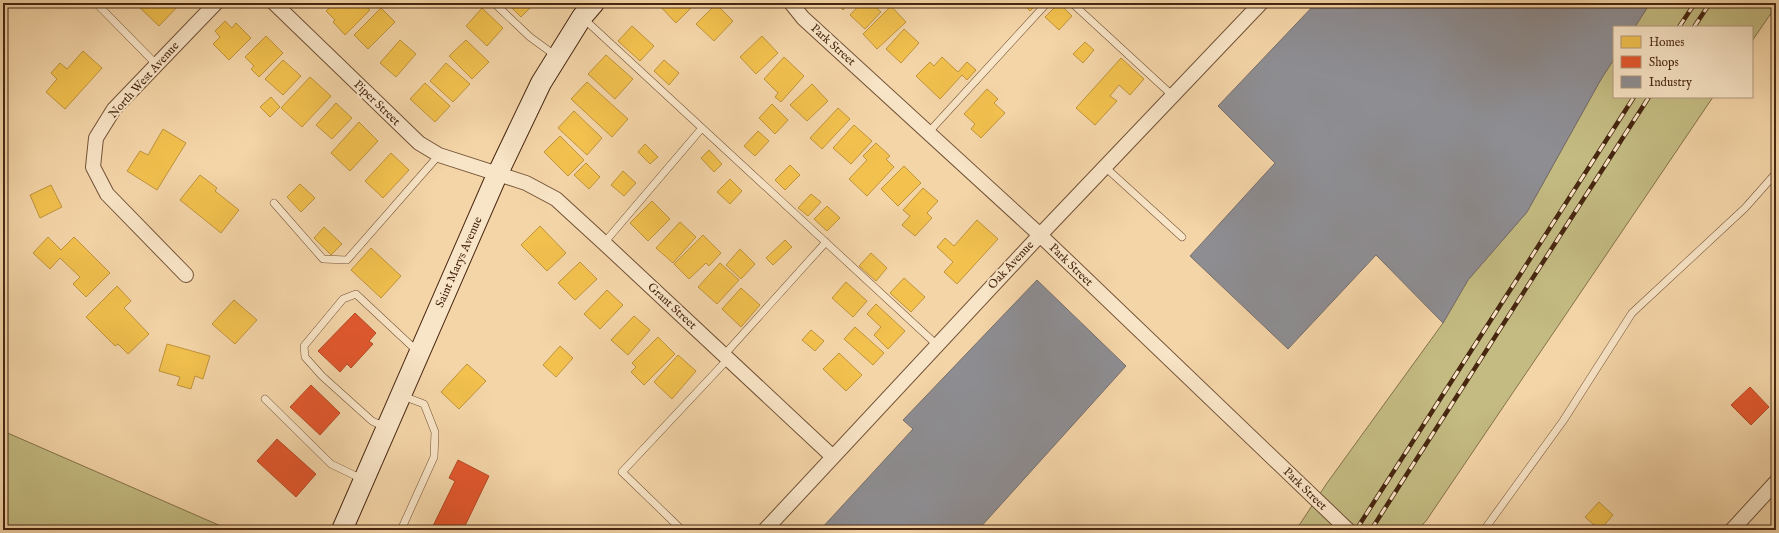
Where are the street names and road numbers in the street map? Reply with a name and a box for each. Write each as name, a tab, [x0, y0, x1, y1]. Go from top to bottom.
street label: Park Street	[807, 21, 859, 69]
street label: North West Avenue	[106, 38, 183, 121]
street label: Piper Street	[350, 77, 403, 130]
street label: Saint Marys Avenue	[432, 214, 486, 310]
street label: Oak Avenue	[985, 237, 1038, 292]
street label: Park Street	[1046, 240, 1096, 290]
street label: Grant Street	[644, 279, 700, 333]
street label: Park Street	[1280, 464, 1330, 514]

